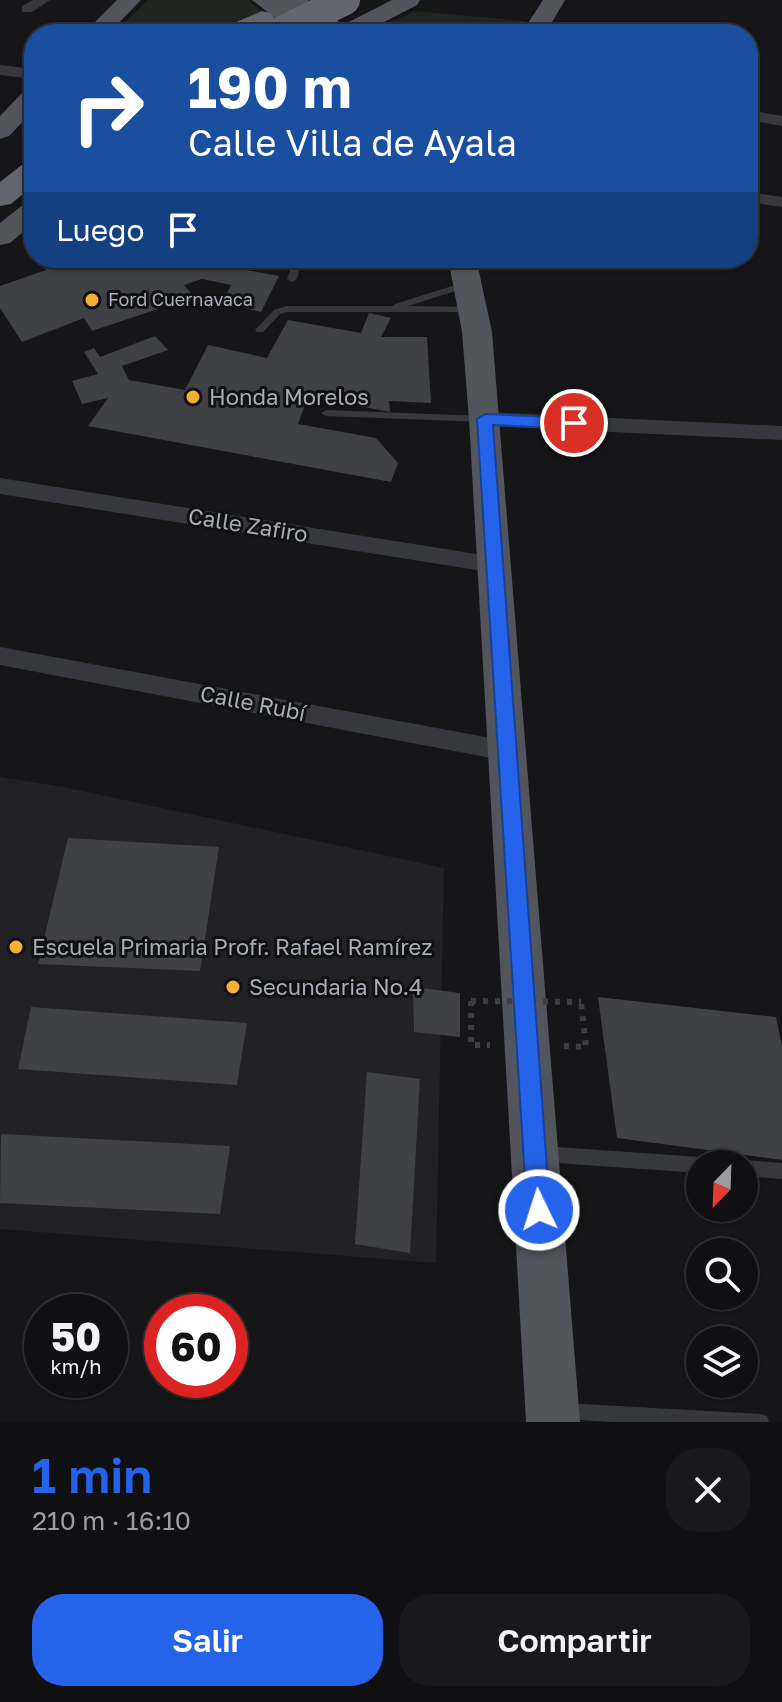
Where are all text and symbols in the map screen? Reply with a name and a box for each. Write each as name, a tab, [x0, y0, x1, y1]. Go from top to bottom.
text: 190 m	[188, 53, 352, 120]
icon: right	[56, 56, 160, 160]
text: Calle Villa de Ayala	[188, 121, 517, 164]
icon: arrive	[161, 208, 205, 252]
text: Luego	[56, 212, 145, 248]
place label: Ford Cuernavaca	[108, 288, 253, 310]
marker: Ford Cuernavaca	[83, 291, 101, 309]
place label: Honda Morelos	[209, 383, 369, 410]
marker: Honda Morelos	[184, 388, 202, 406]
pin	[540, 389, 608, 457]
icon: arrive	[552, 401, 596, 445]
street label: Calle Zafiro	[186, 502, 310, 547]
street label: Calle Rubí	[198, 679, 310, 726]
place label: Escuela Primaria Profr. Rafael Ramírez	[32, 933, 433, 960]
marker: Escuela Primaria Profr. Rafael Ramírez	[7, 938, 25, 956]
place label: Secundaria No.4	[249, 973, 423, 1000]
marker: Secundaria No.4	[224, 978, 242, 996]
north arrow	[686, 1150, 758, 1222]
map controls	[686, 1150, 758, 1398]
position arrow	[497, 1168, 581, 1252]
button: search	[686, 1238, 758, 1310]
speed limit sign: 60	[144, 1294, 248, 1398]
text: 50	[51, 1312, 101, 1360]
button: layers	[686, 1326, 758, 1398]
text: km/h	[51, 1354, 101, 1378]
text: 1 min	[32, 1446, 152, 1504]
button: close	[666, 1448, 750, 1532]
text: 210 m · 16:10	[32, 1505, 191, 1536]
button: Salir	[32, 1594, 383, 1686]
button: Compartir	[399, 1594, 750, 1686]

